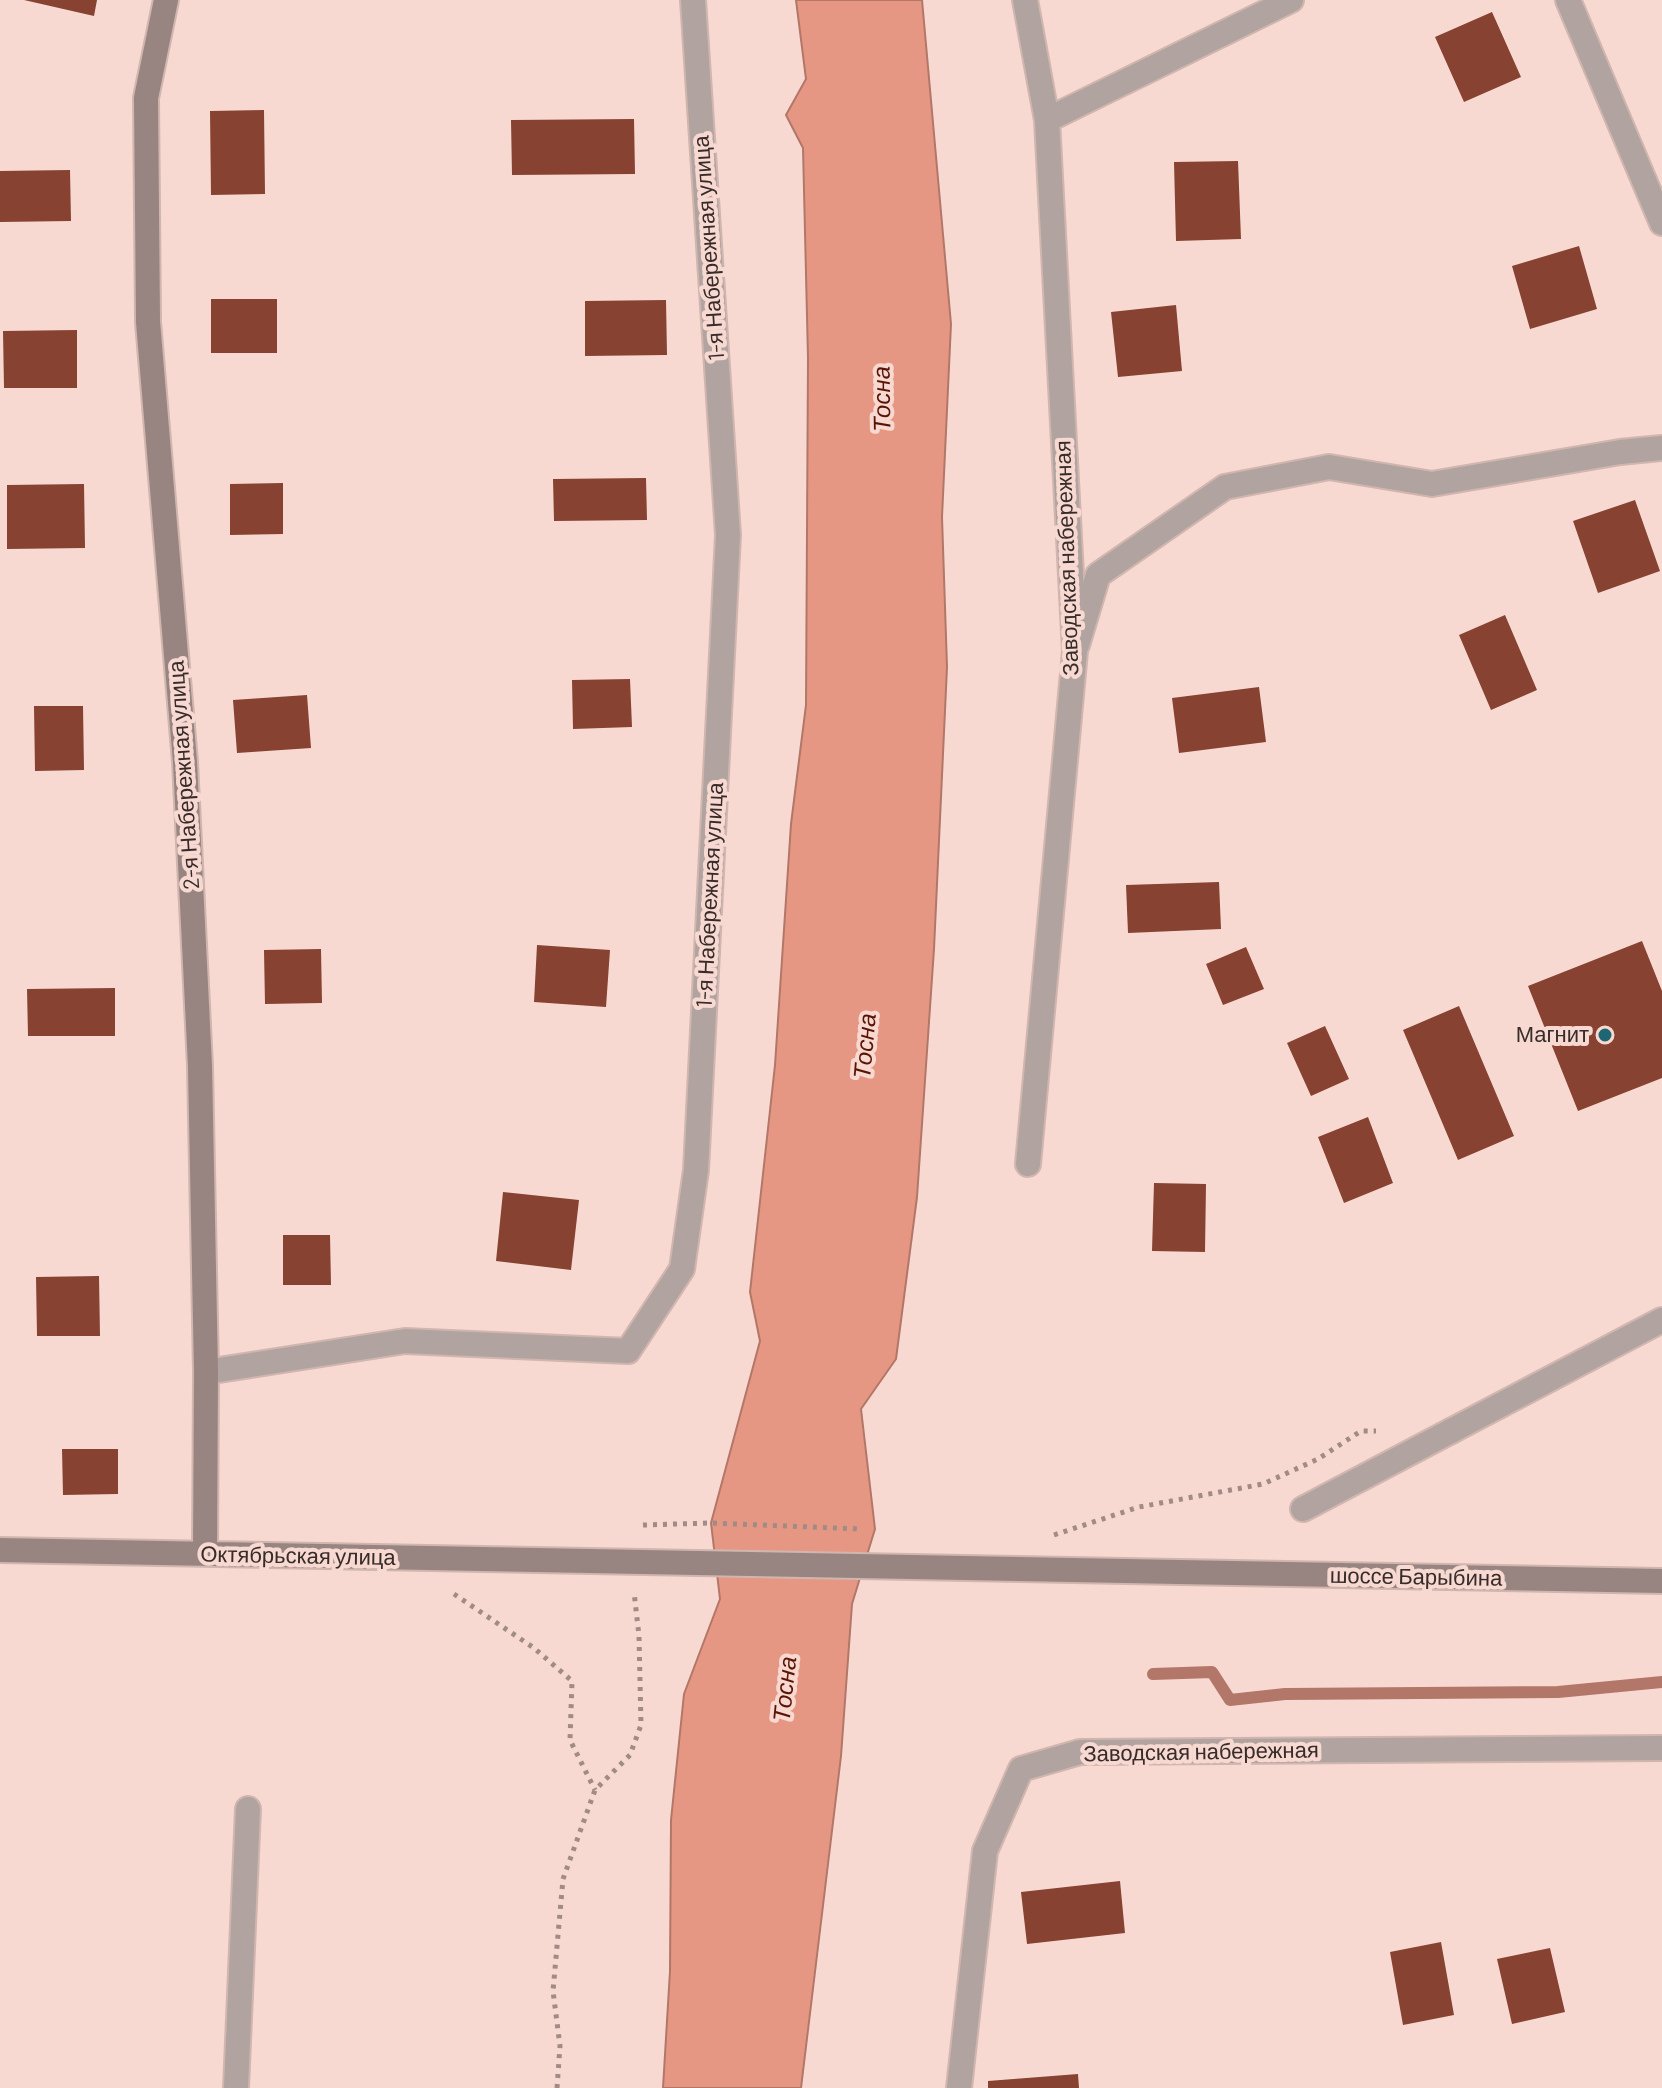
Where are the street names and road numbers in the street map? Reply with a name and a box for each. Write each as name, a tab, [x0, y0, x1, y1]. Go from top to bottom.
street label: 1-я Набережная улица	[688, 135, 730, 361]
street label: Заводская набережная	[1050, 440, 1084, 676]
street label: 2-я Набережная улица	[163, 660, 205, 890]
street label: 1-я Набережная улица	[691, 782, 729, 1008]
street label: Октябрьская улица	[200, 1541, 396, 1571]
street label: шоссе Барыбина	[1330, 1562, 1502, 1592]
street label: Заводская набережная	[1083, 1737, 1319, 1767]

